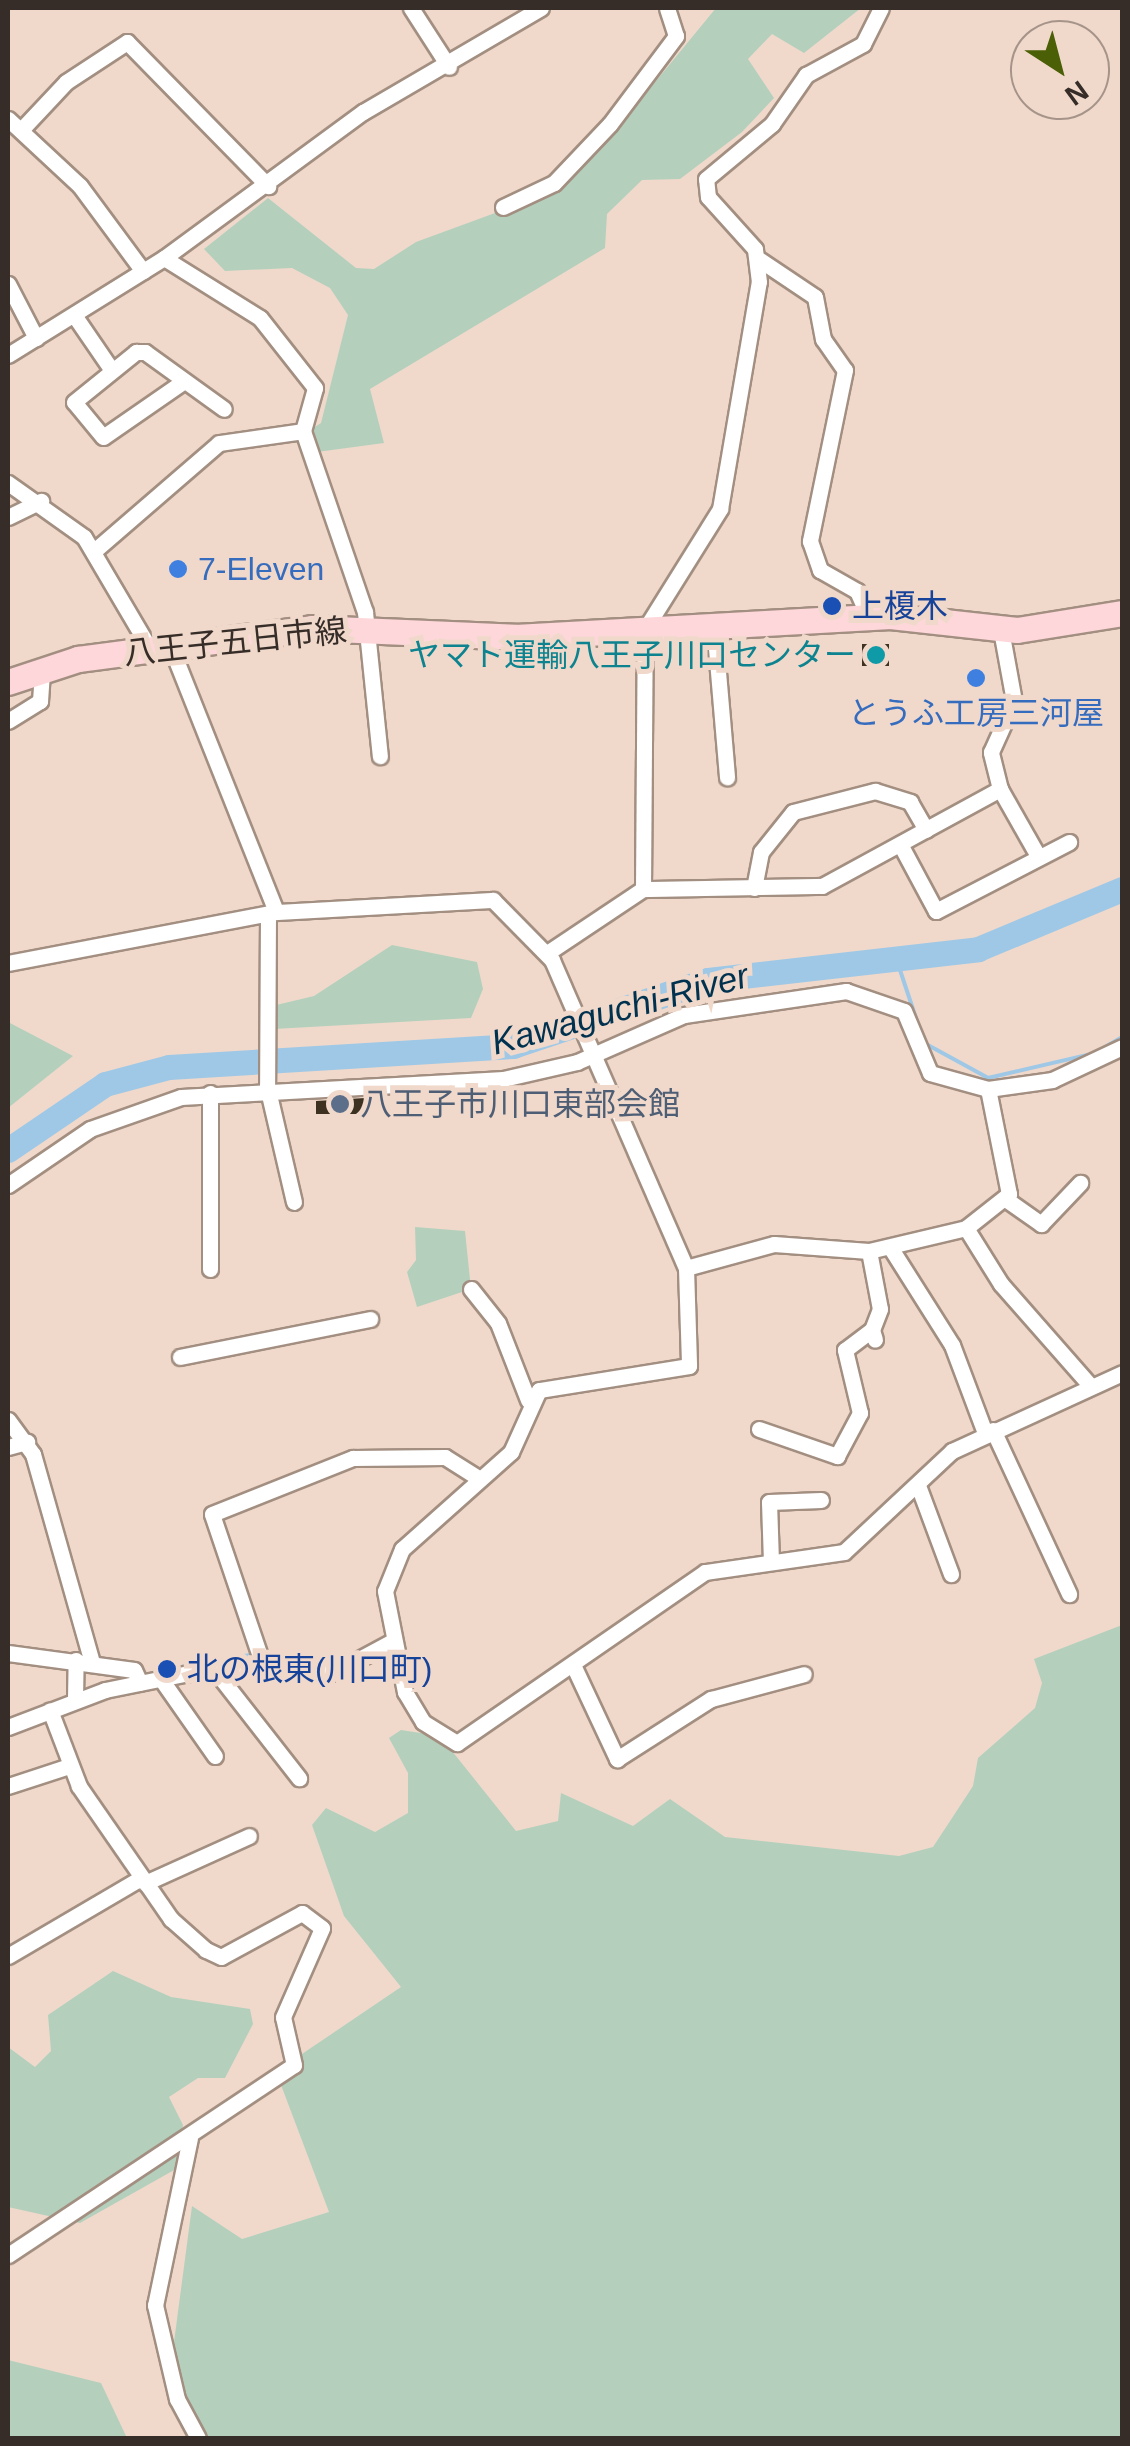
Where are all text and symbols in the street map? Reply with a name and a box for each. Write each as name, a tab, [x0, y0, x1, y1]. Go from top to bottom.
north arrow	[1010, 20, 1110, 120]
text: N	[1059, 75, 1094, 112]
place label: 7-Eleven	[198, 550, 324, 588]
marker: 7-Eleven	[167, 558, 189, 580]
place label: 上榎木	[852, 587, 948, 625]
marker: 上榎木	[821, 595, 843, 617]
street label: 八王子五日市線	[122, 611, 348, 673]
place label: ヤマト運輸八王子川口センター	[408, 636, 856, 674]
marker: ヤマト運輸八王子川口センター	[865, 644, 887, 666]
marker: とうふ工房三河屋	[965, 667, 987, 689]
place label: とうふ工房三河屋	[848, 694, 1104, 732]
water label: Kawaguchi-River	[487, 954, 753, 1064]
place label: 八王子市川口東部会館	[360, 1085, 680, 1123]
marker: 八王子市川口東部会館	[329, 1093, 351, 1115]
place label: 北の根東(川口町)	[187, 1650, 432, 1688]
marker: 北の根東(川口町)	[156, 1658, 178, 1680]

